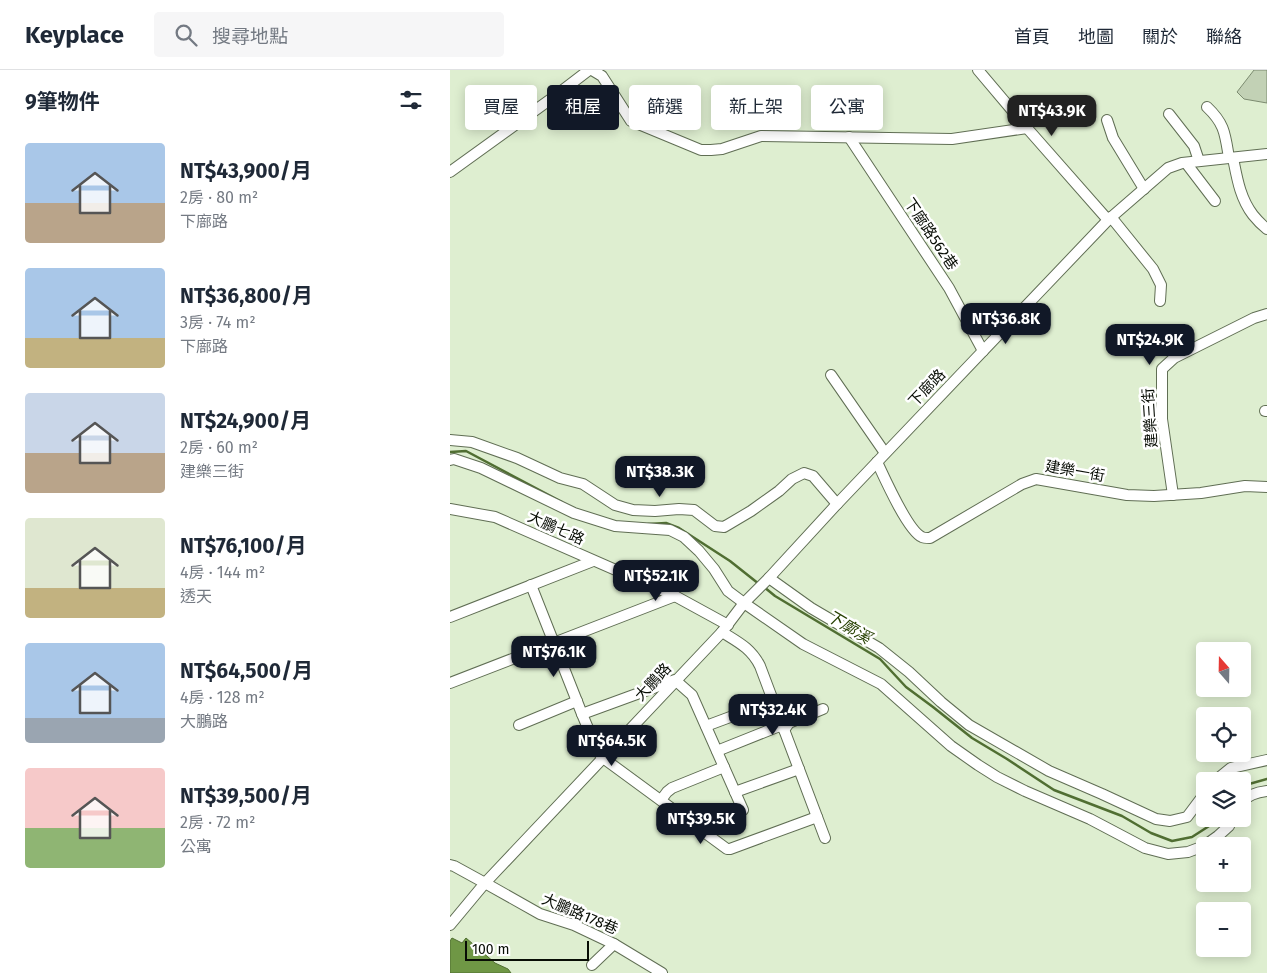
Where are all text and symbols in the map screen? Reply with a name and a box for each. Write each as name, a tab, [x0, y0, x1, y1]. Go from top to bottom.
search box	[154, 12, 504, 57]
text: Keyplace	[25, 21, 124, 49]
icon: search	[172, 21, 200, 49]
text: 搜尋地點	[212, 25, 288, 48]
text: 首頁	[1014, 26, 1050, 48]
text: 地圖	[1078, 26, 1114, 48]
text: 關於	[1142, 26, 1178, 48]
text: 聯絡	[1206, 26, 1242, 48]
chip: 買屋	[465, 85, 537, 130]
chip: 租屋	[547, 85, 619, 130]
chip: 篩選	[629, 85, 701, 130]
chip: 新上架	[711, 85, 801, 130]
chip: 公寓	[811, 85, 883, 130]
icon: filters	[397, 86, 425, 114]
text: 9筆物件	[25, 89, 100, 115]
pin: NT$43.9K	[1000, 94, 1104, 137]
text: NT$43.9K	[1018, 101, 1086, 120]
text: NT$43,900/月	[180, 158, 312, 184]
icon: home	[65, 163, 125, 223]
text: 2房 · 80 m²	[180, 188, 258, 207]
street label: 下廍路562巷	[900, 195, 962, 273]
text: 下廍路	[180, 212, 228, 231]
text: NT$36,800/月	[180, 283, 313, 309]
icon: home	[65, 288, 125, 348]
pin: NT$36.8K	[954, 302, 1058, 345]
text: NT$36.8K	[972, 309, 1040, 328]
text: 3房 · 74 m²	[180, 313, 256, 332]
pin: NT$24.9K	[1098, 324, 1202, 366]
text: NT$24.9K	[1117, 330, 1183, 349]
text: 下廍路	[180, 337, 228, 356]
street label: 下廍路	[905, 366, 949, 410]
street label: 建樂三街	[1139, 387, 1161, 449]
text: NT$24,900/月	[180, 408, 311, 434]
icon: home	[65, 413, 125, 473]
text: 2房 · 60 m²	[180, 438, 258, 457]
pin: NT$38.3K	[608, 456, 712, 498]
street label: 建樂一街	[1044, 457, 1106, 485]
text: 建樂三街	[180, 462, 244, 481]
text: NT$38.3K	[626, 462, 694, 481]
street label: 大鵬七路	[525, 508, 587, 548]
text: NT$76,100/月	[180, 533, 306, 559]
icon: home	[65, 538, 125, 598]
pin: NT$52.1K	[604, 560, 708, 602]
text: 4房 · 144 m²	[180, 563, 265, 582]
text: NT$52.1K	[624, 566, 688, 585]
text: 透天	[180, 587, 212, 606]
water label: 下廓溪	[824, 606, 876, 649]
pin: NT$76.1K	[502, 636, 606, 678]
text: NT$76.1K	[522, 642, 586, 661]
north arrow	[1196, 642, 1251, 698]
map controls	[1196, 642, 1251, 957]
text: NT$64,500/月	[180, 658, 313, 684]
street label: 大鵬路	[631, 659, 675, 705]
icon: home	[65, 663, 125, 723]
text: 4房 · 128 m²	[180, 688, 265, 707]
pin: NT$32.4K	[721, 694, 825, 736]
text: NT$32.4K	[740, 700, 806, 719]
button: locate	[1196, 707, 1251, 762]
text: 大鵬路	[180, 712, 228, 731]
pin: NT$64.5K	[560, 724, 664, 767]
text: NT$64.5K	[578, 731, 646, 750]
button: layers	[1196, 772, 1251, 827]
text: NT$39,500/月	[180, 783, 312, 809]
icon: home	[65, 788, 125, 848]
pin: NT$39.5K	[649, 802, 753, 845]
text: NT$39.5K	[667, 809, 735, 828]
text: 2房 · 72 m²	[180, 813, 255, 832]
text: 公寓	[180, 837, 212, 856]
button: +	[1196, 837, 1251, 892]
street label: 大鵬路178巷	[539, 890, 621, 938]
button: −	[1196, 902, 1251, 957]
scale bar	[465, 938, 589, 961]
text: 100 m	[472, 941, 509, 958]

